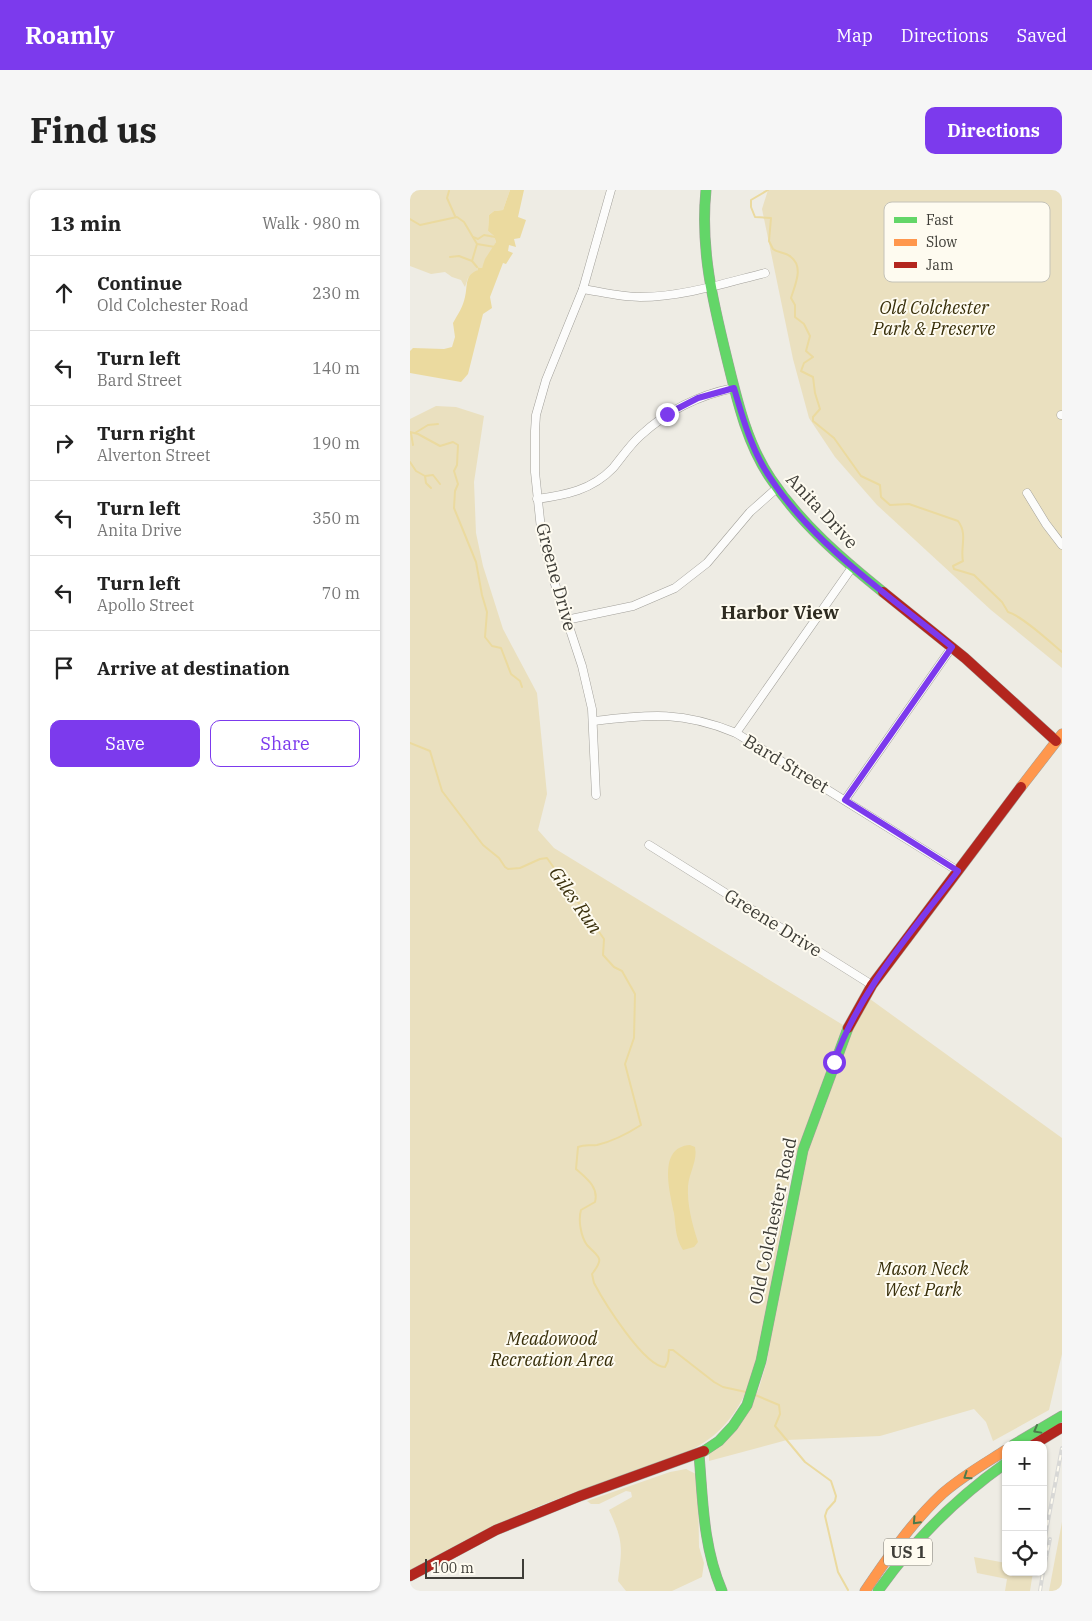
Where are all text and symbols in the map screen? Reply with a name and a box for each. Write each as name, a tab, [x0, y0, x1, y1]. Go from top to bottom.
text: Roamly	[25, 19, 115, 51]
text: Map	[836, 24, 873, 47]
text: Directions	[901, 24, 989, 47]
text: Saved	[1017, 24, 1067, 47]
text: Find us	[30, 107, 157, 153]
button: Directions	[925, 107, 1062, 154]
legend	[884, 202, 1050, 282]
text: 13 min	[50, 209, 121, 237]
text: Fast	[926, 211, 954, 229]
text: Walk · 980 m	[262, 213, 360, 233]
text: Slow	[926, 233, 957, 251]
text: Jam	[926, 256, 953, 274]
text: Continue	[97, 271, 182, 295]
icon: ahead	[50, 279, 78, 307]
text: 230 m	[312, 283, 360, 303]
text: Old Colchester Road	[97, 295, 248, 315]
park label: Old Colchester Park & Preserve	[872, 296, 995, 340]
text: Turn left	[97, 346, 180, 370]
icon: left	[50, 354, 78, 382]
text: 140 m	[312, 358, 360, 378]
text: Bard Street	[97, 370, 182, 390]
route end	[656, 403, 679, 426]
text: Turn right	[97, 421, 195, 445]
icon: right	[50, 429, 78, 457]
text: 190 m	[312, 433, 360, 453]
text: Alverton Street	[97, 445, 210, 465]
street label: Anita Drive	[781, 468, 863, 553]
text: Turn left	[97, 496, 180, 520]
icon: left	[50, 504, 78, 532]
text: 350 m	[312, 508, 360, 528]
text: Anita Drive	[97, 520, 182, 540]
street label: Greene Drive	[531, 520, 582, 633]
text: Turn left	[97, 571, 180, 595]
icon: left	[50, 579, 78, 607]
text: 70 m	[322, 583, 360, 603]
text: Apollo Street	[97, 595, 194, 615]
district label: Harbor View	[721, 600, 840, 624]
icon: arrive	[50, 654, 78, 682]
text: Arrive at destination	[97, 656, 290, 680]
button: Save	[50, 720, 200, 767]
button: Share	[210, 720, 360, 767]
street label: Bard Street	[739, 729, 833, 798]
water label: Giles Run	[544, 862, 608, 938]
street label: Greene Drive	[720, 883, 826, 962]
route start	[823, 1051, 846, 1074]
street label: Old Colchester Road	[744, 1135, 801, 1307]
park label: Mason Neck West Park	[876, 1257, 969, 1301]
park label: Meadowood Recreation Area	[489, 1327, 614, 1371]
one-way arrow	[1033, 1423, 1042, 1433]
map controls	[1002, 1441, 1047, 1576]
button: +	[1002, 1441, 1047, 1486]
one-way arrow	[963, 1469, 972, 1479]
button: −	[1002, 1486, 1047, 1531]
one-way arrow	[913, 1515, 922, 1524]
button: locate	[1002, 1531, 1047, 1576]
road number: US 1	[884, 1538, 932, 1565]
scale bar	[425, 1556, 524, 1579]
text: 100 m	[432, 1559, 474, 1577]

